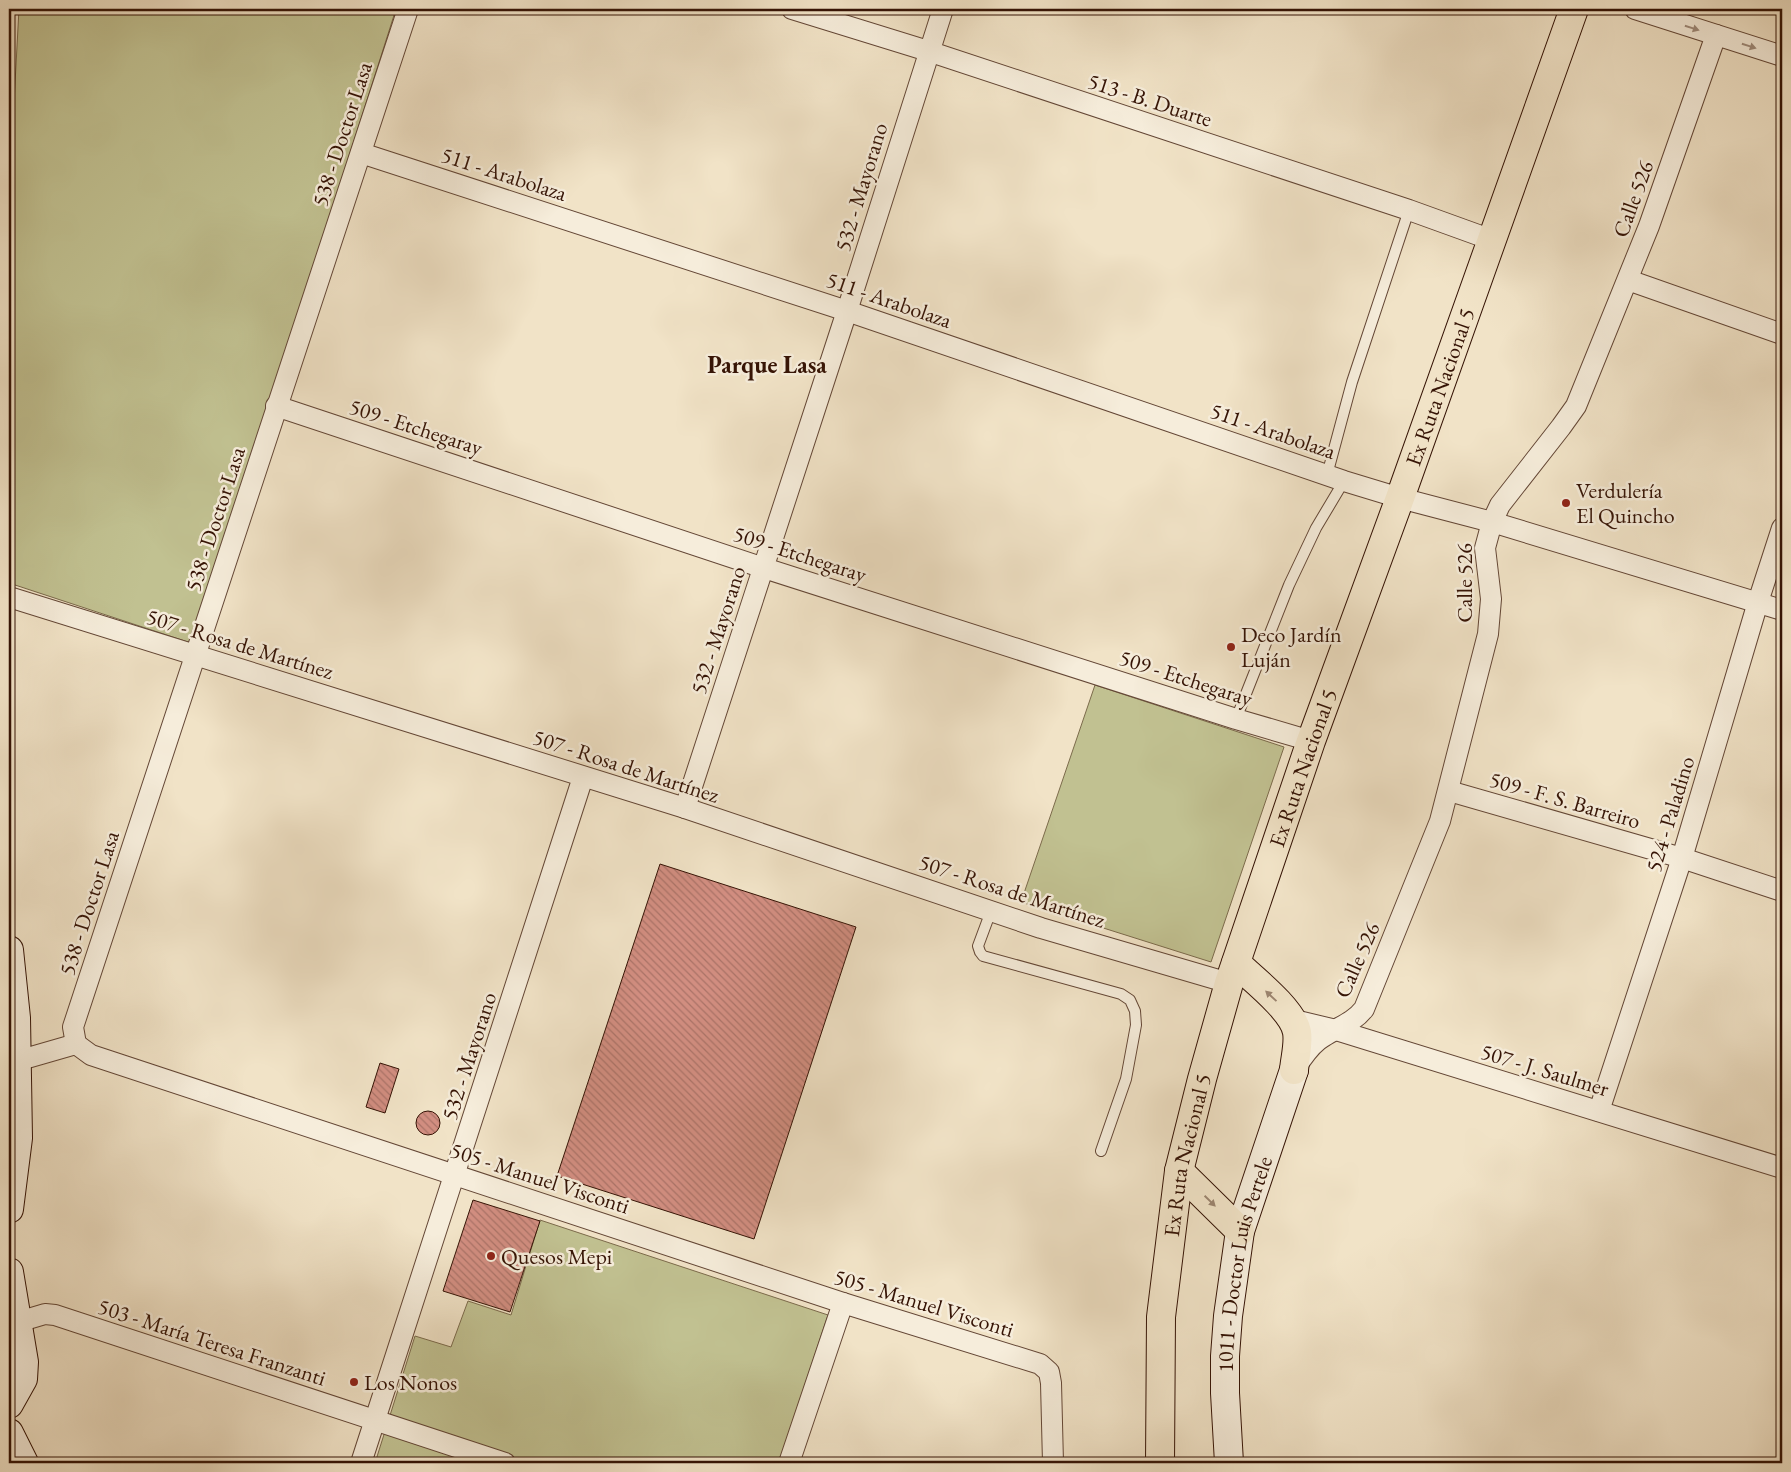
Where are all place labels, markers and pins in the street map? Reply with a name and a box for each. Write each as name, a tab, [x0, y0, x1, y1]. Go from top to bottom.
place label: Verdulería El Quincho	[1576, 476, 1675, 530]
marker: Verdulería El Quincho	[1560, 497, 1572, 509]
place label: Deco Jardín Luján	[1241, 620, 1342, 674]
marker: Deco Jardín Luján	[1225, 641, 1237, 653]
place label: Quesos Mepi	[501, 1242, 612, 1271]
marker: Quesos Mepi	[485, 1250, 497, 1262]
place label: Los Nonos	[364, 1368, 457, 1397]
marker: Los Nonos	[348, 1376, 360, 1388]

